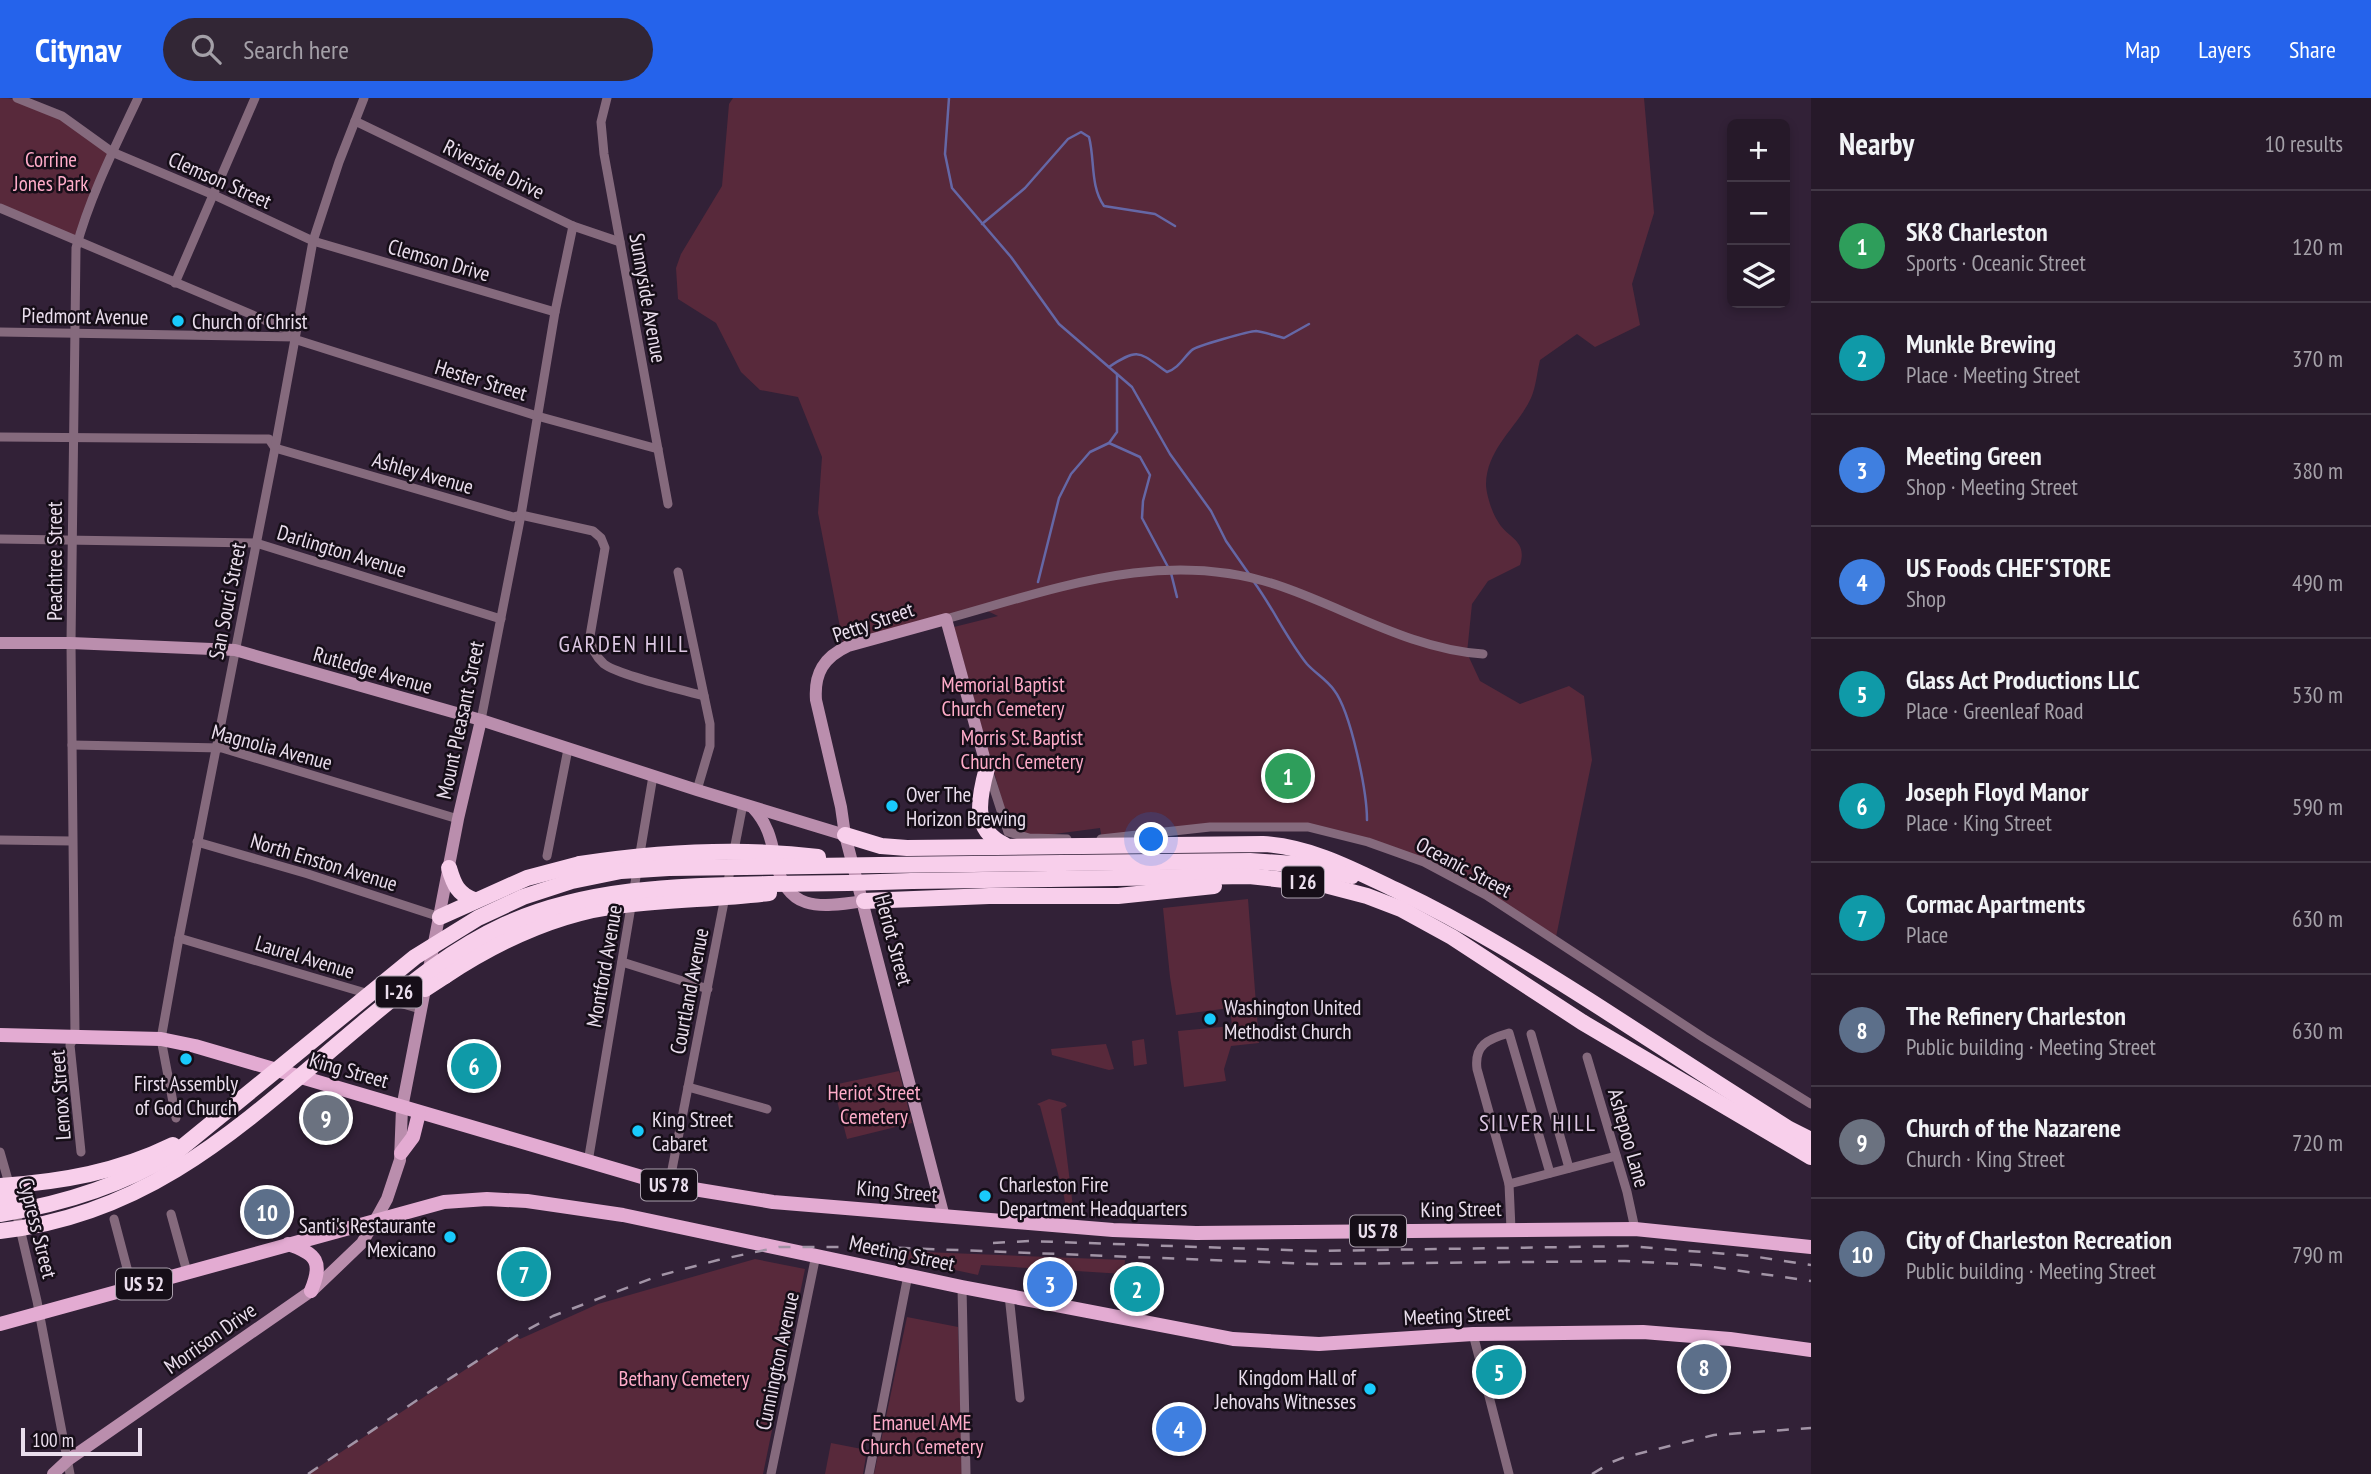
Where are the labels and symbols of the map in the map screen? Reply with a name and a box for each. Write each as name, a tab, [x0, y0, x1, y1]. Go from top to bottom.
street label: Riverside Drive	[439, 133, 549, 205]
street label: Clemson Street	[164, 145, 276, 215]
park label: Corrine Jones Park	[13, 146, 88, 197]
street label: Sunnyside Avenue	[623, 231, 673, 365]
street label: Clemson Drive	[385, 233, 493, 287]
street label: Piedmont Avenue	[22, 301, 148, 331]
place label: Church of Christ	[192, 308, 308, 335]
marker: Church of Christ	[170, 313, 186, 329]
street label: Hester Street	[432, 353, 531, 407]
street label: Ashley Avenue	[369, 446, 477, 500]
street label: Peachtree Street	[41, 501, 68, 621]
street label: Darlington Avenue	[274, 519, 410, 583]
street label: San Souci Street	[202, 540, 252, 662]
street label: Petty Street	[829, 595, 917, 648]
district label: GARDEN HILL	[558, 629, 690, 658]
street label: Mount Pleasant Street	[430, 638, 490, 801]
street label: Rutledge Avenue	[310, 640, 436, 700]
park label: Memorial Baptist Church Cemetery	[941, 671, 1065, 722]
street label: Magnolia Avenue	[209, 718, 335, 776]
park label: Morris St. Baptist Church Cemetery	[961, 724, 1084, 775]
pin: 1	[1265, 750, 1311, 802]
place label: Over The Horizon Brewing	[906, 781, 1026, 832]
marker: Over The Horizon Brewing	[884, 798, 900, 814]
your location	[1134, 822, 1168, 856]
street label: North Enston Avenue	[247, 827, 401, 897]
street label: Oceanic Street	[1412, 831, 1517, 904]
road number: I 26	[1282, 866, 1324, 898]
street label: Heriot Street	[869, 892, 919, 989]
street label: Montford Avenue	[580, 903, 628, 1029]
street label: Courtland Avenue	[664, 926, 714, 1056]
street label: Laurel Avenue	[252, 929, 358, 985]
road number: I-26	[376, 976, 422, 1007]
place label: Washington United Methodist Church	[1224, 994, 1361, 1045]
marker: Washington United Methodist Church	[1202, 1011, 1218, 1027]
pin: 6	[451, 1040, 497, 1092]
street label: King Street	[306, 1046, 392, 1094]
street label: Lenox Street	[43, 1049, 77, 1141]
marker: First Assembly of God Church	[178, 1051, 194, 1067]
place label: First Assembly of God Church	[134, 1070, 238, 1121]
park label: Heriot Street Cemetery	[827, 1079, 921, 1130]
street label: Ashepoo Lane	[1602, 1086, 1656, 1190]
pin: 9	[303, 1092, 349, 1144]
place label: King Street Cabaret	[652, 1106, 733, 1157]
district label: SILVER HILL	[1479, 1108, 1597, 1137]
marker: King Street Cabaret	[630, 1123, 646, 1139]
road number: US 78	[641, 1170, 697, 1200]
place label: Charleston Fire Department Headquarters	[999, 1171, 1187, 1222]
street label: King Street	[855, 1174, 939, 1208]
street label: Cypress Street	[13, 1175, 64, 1281]
pin: 10	[244, 1186, 290, 1238]
marker: Charleston Fire Department Headquarters	[977, 1188, 993, 1204]
street label: King Street	[1420, 1195, 1502, 1223]
place label: Santi's Restaurante Mexicano	[299, 1212, 436, 1263]
road number: US 78	[1350, 1216, 1406, 1246]
marker: Santi's Restaurante Mexicano	[442, 1229, 458, 1245]
street label: Meeting Street	[847, 1229, 957, 1277]
pin: 7	[501, 1248, 547, 1300]
pin: 3	[1027, 1258, 1073, 1310]
pin: 2	[1114, 1263, 1160, 1315]
road number: US 52	[116, 1268, 172, 1300]
street label: Cunnington Avenue	[749, 1289, 805, 1433]
street label: Morrison Drive	[159, 1296, 261, 1380]
street label: Meeting Street	[1403, 1299, 1511, 1331]
pin: 8	[1681, 1341, 1727, 1393]
pin: 5	[1476, 1346, 1522, 1398]
place label: Kingdom Hall of Jehovahs Witnesses	[1214, 1364, 1357, 1415]
park label: Bethany Cemetery	[619, 1365, 750, 1392]
marker: Kingdom Hall of Jehovahs Witnesses	[1362, 1381, 1378, 1397]
pin: 4	[1156, 1403, 1202, 1455]
park label: Emanuel AME Church Cemetery	[861, 1409, 984, 1460]
scale bar	[21, 1425, 142, 1457]

